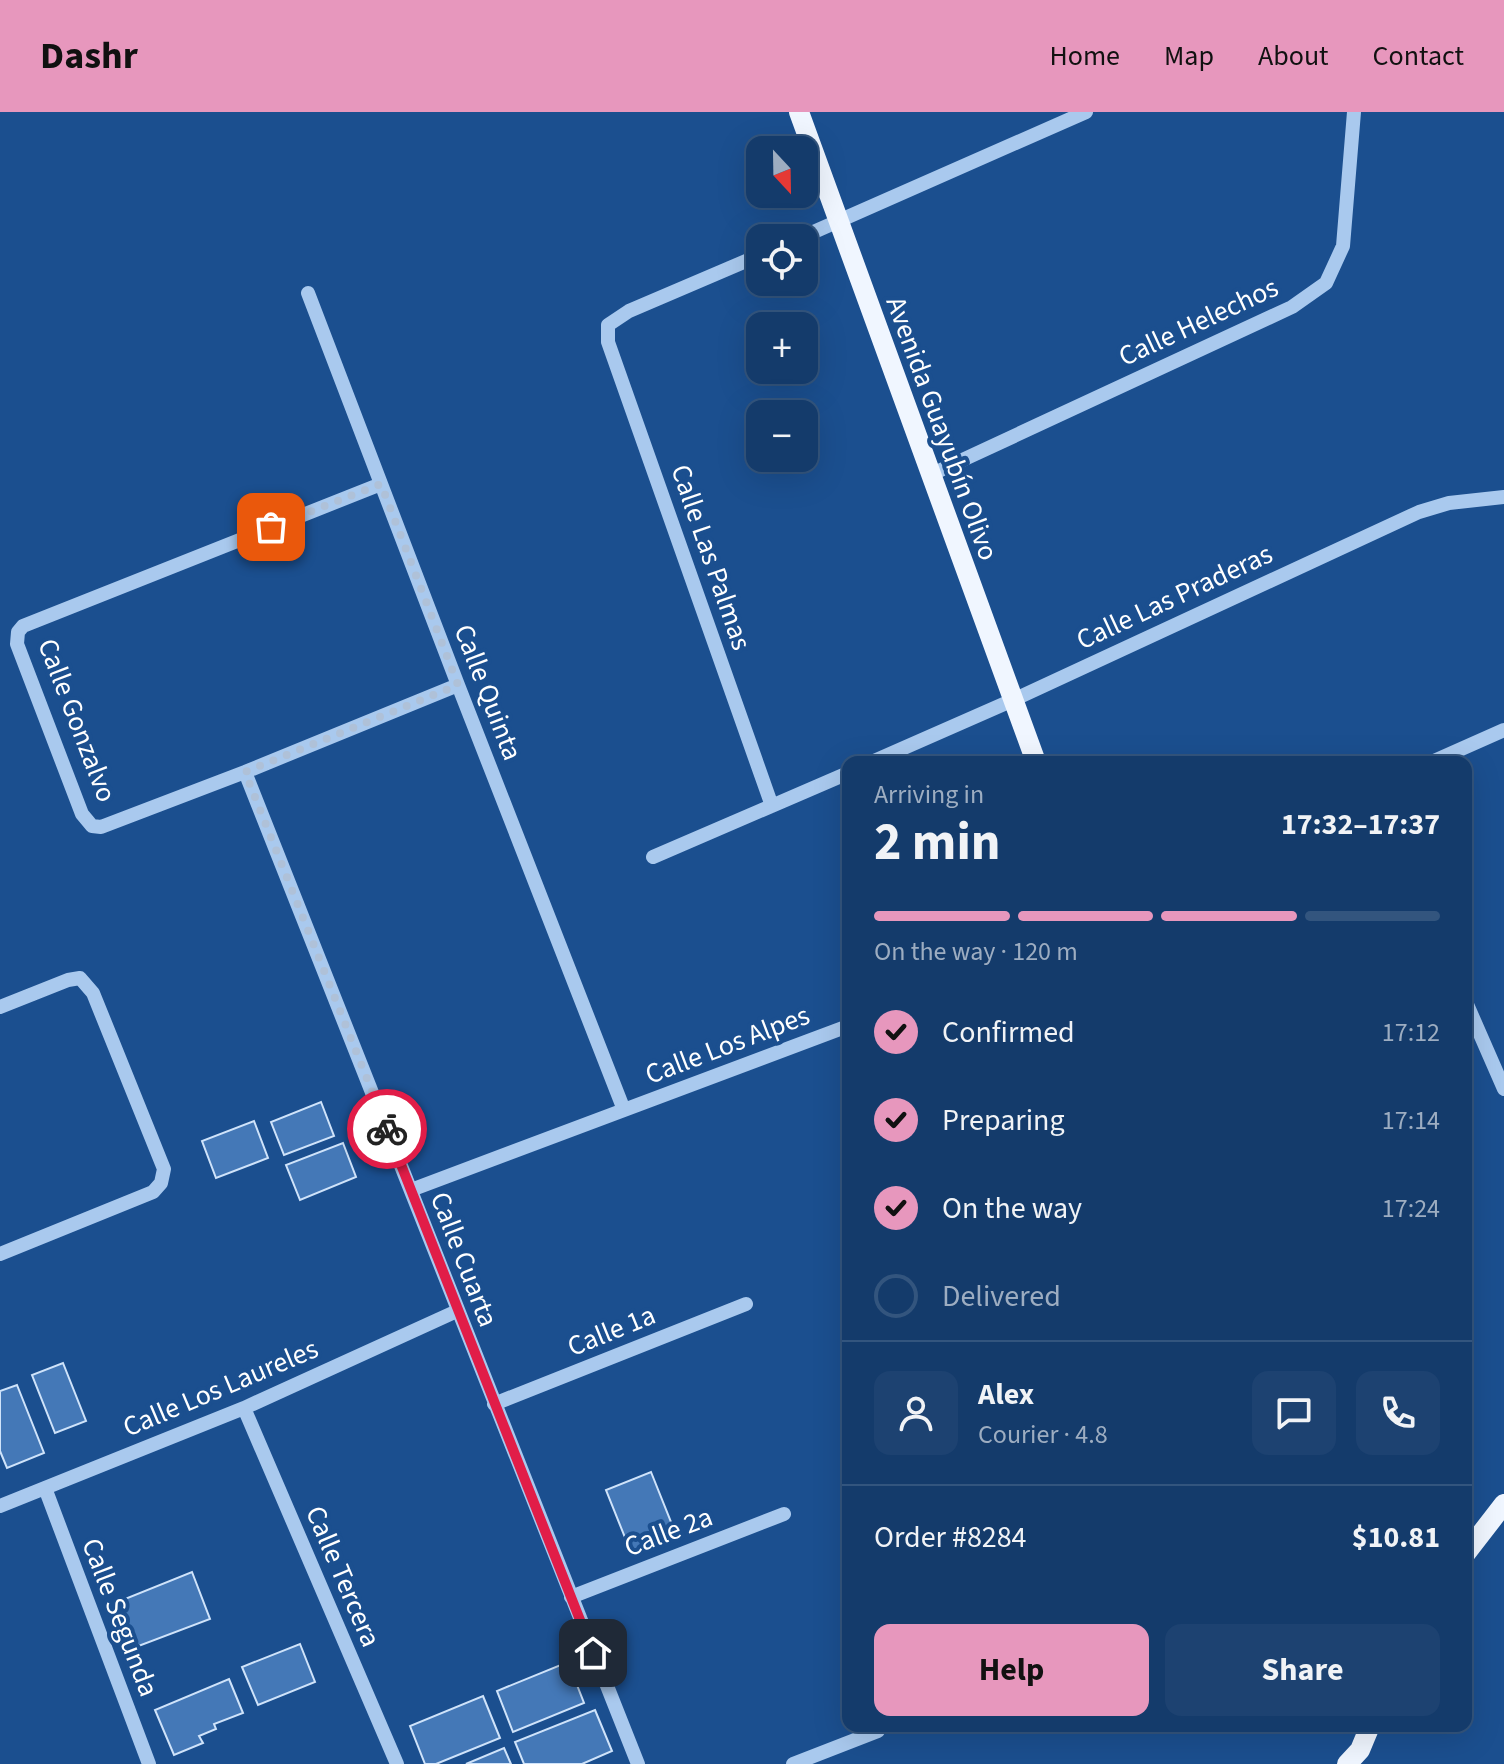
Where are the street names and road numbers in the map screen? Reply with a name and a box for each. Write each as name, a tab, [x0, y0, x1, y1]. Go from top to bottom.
street label: Calle Helechos	[1112, 267, 1285, 376]
street label: Avenida Guayubín Olivo	[876, 291, 1008, 566]
street label: Calle Las Palmas	[661, 459, 762, 656]
street label: Calle Las Praderas	[1070, 534, 1279, 660]
street label: Calle Quinta	[444, 618, 532, 766]
street label: Calle Gonzalvo	[28, 633, 127, 808]
street label: Calle Los Alpes	[639, 995, 815, 1095]
street label: Calle Cuarta	[420, 1186, 508, 1333]
street label: Calle 1a	[561, 1295, 661, 1367]
street label: Calle Los Laureles	[117, 1329, 324, 1447]
street label: Calle 2a	[618, 1497, 718, 1567]
street label: Calle Tercera	[295, 1500, 391, 1653]
street label: Calle Segunda	[72, 1532, 169, 1702]

